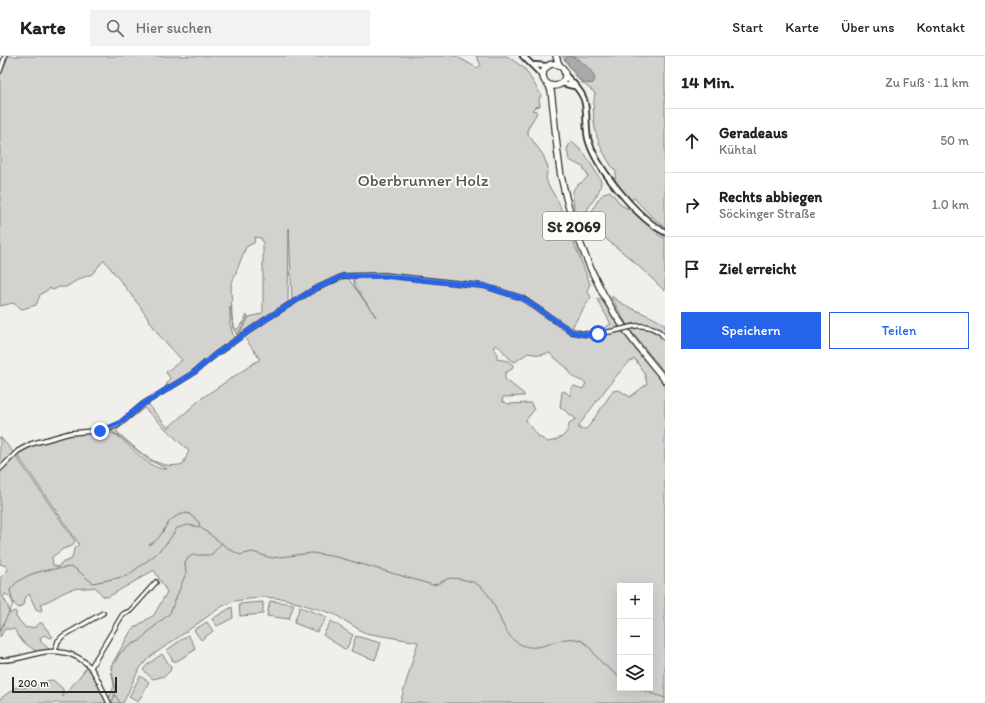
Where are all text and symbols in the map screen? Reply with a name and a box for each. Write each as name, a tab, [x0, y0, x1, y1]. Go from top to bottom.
search box	[90, 10, 370, 46]
text: Karte	[20, 16, 66, 39]
icon: search	[104, 17, 126, 39]
text: Hier suchen	[136, 19, 212, 37]
text: Start	[732, 19, 763, 36]
text: Karte	[785, 19, 819, 36]
text: Über uns	[841, 19, 894, 36]
text: Kontakt	[916, 19, 965, 36]
text: 14 Min.	[681, 72, 734, 92]
text: Zu Fuß · 1.1 km	[885, 75, 969, 90]
text: Geradeaus	[719, 124, 788, 142]
icon: ahead	[681, 130, 703, 152]
text: 50 m	[940, 133, 969, 148]
text: Kühtal	[719, 142, 757, 157]
park label: Oberbrunner Holz	[357, 170, 489, 190]
text: Rechts abbiegen	[719, 188, 822, 206]
icon: right	[681, 194, 703, 216]
text: 1.0 km	[932, 197, 969, 212]
text: Söckinger Straße	[719, 206, 815, 221]
road number: St 2069	[543, 212, 605, 240]
icon: arrive	[681, 258, 703, 280]
text: Ziel erreicht	[719, 260, 796, 278]
button: Speichern	[681, 312, 821, 349]
button: Teilen	[829, 312, 969, 349]
route start	[589, 325, 607, 343]
route end	[91, 422, 109, 440]
map controls	[617, 583, 653, 691]
button: +	[617, 583, 653, 619]
button: −	[617, 619, 653, 655]
button: layers	[617, 655, 653, 691]
scale bar	[12, 675, 117, 694]
text: 200 m	[18, 677, 49, 690]

